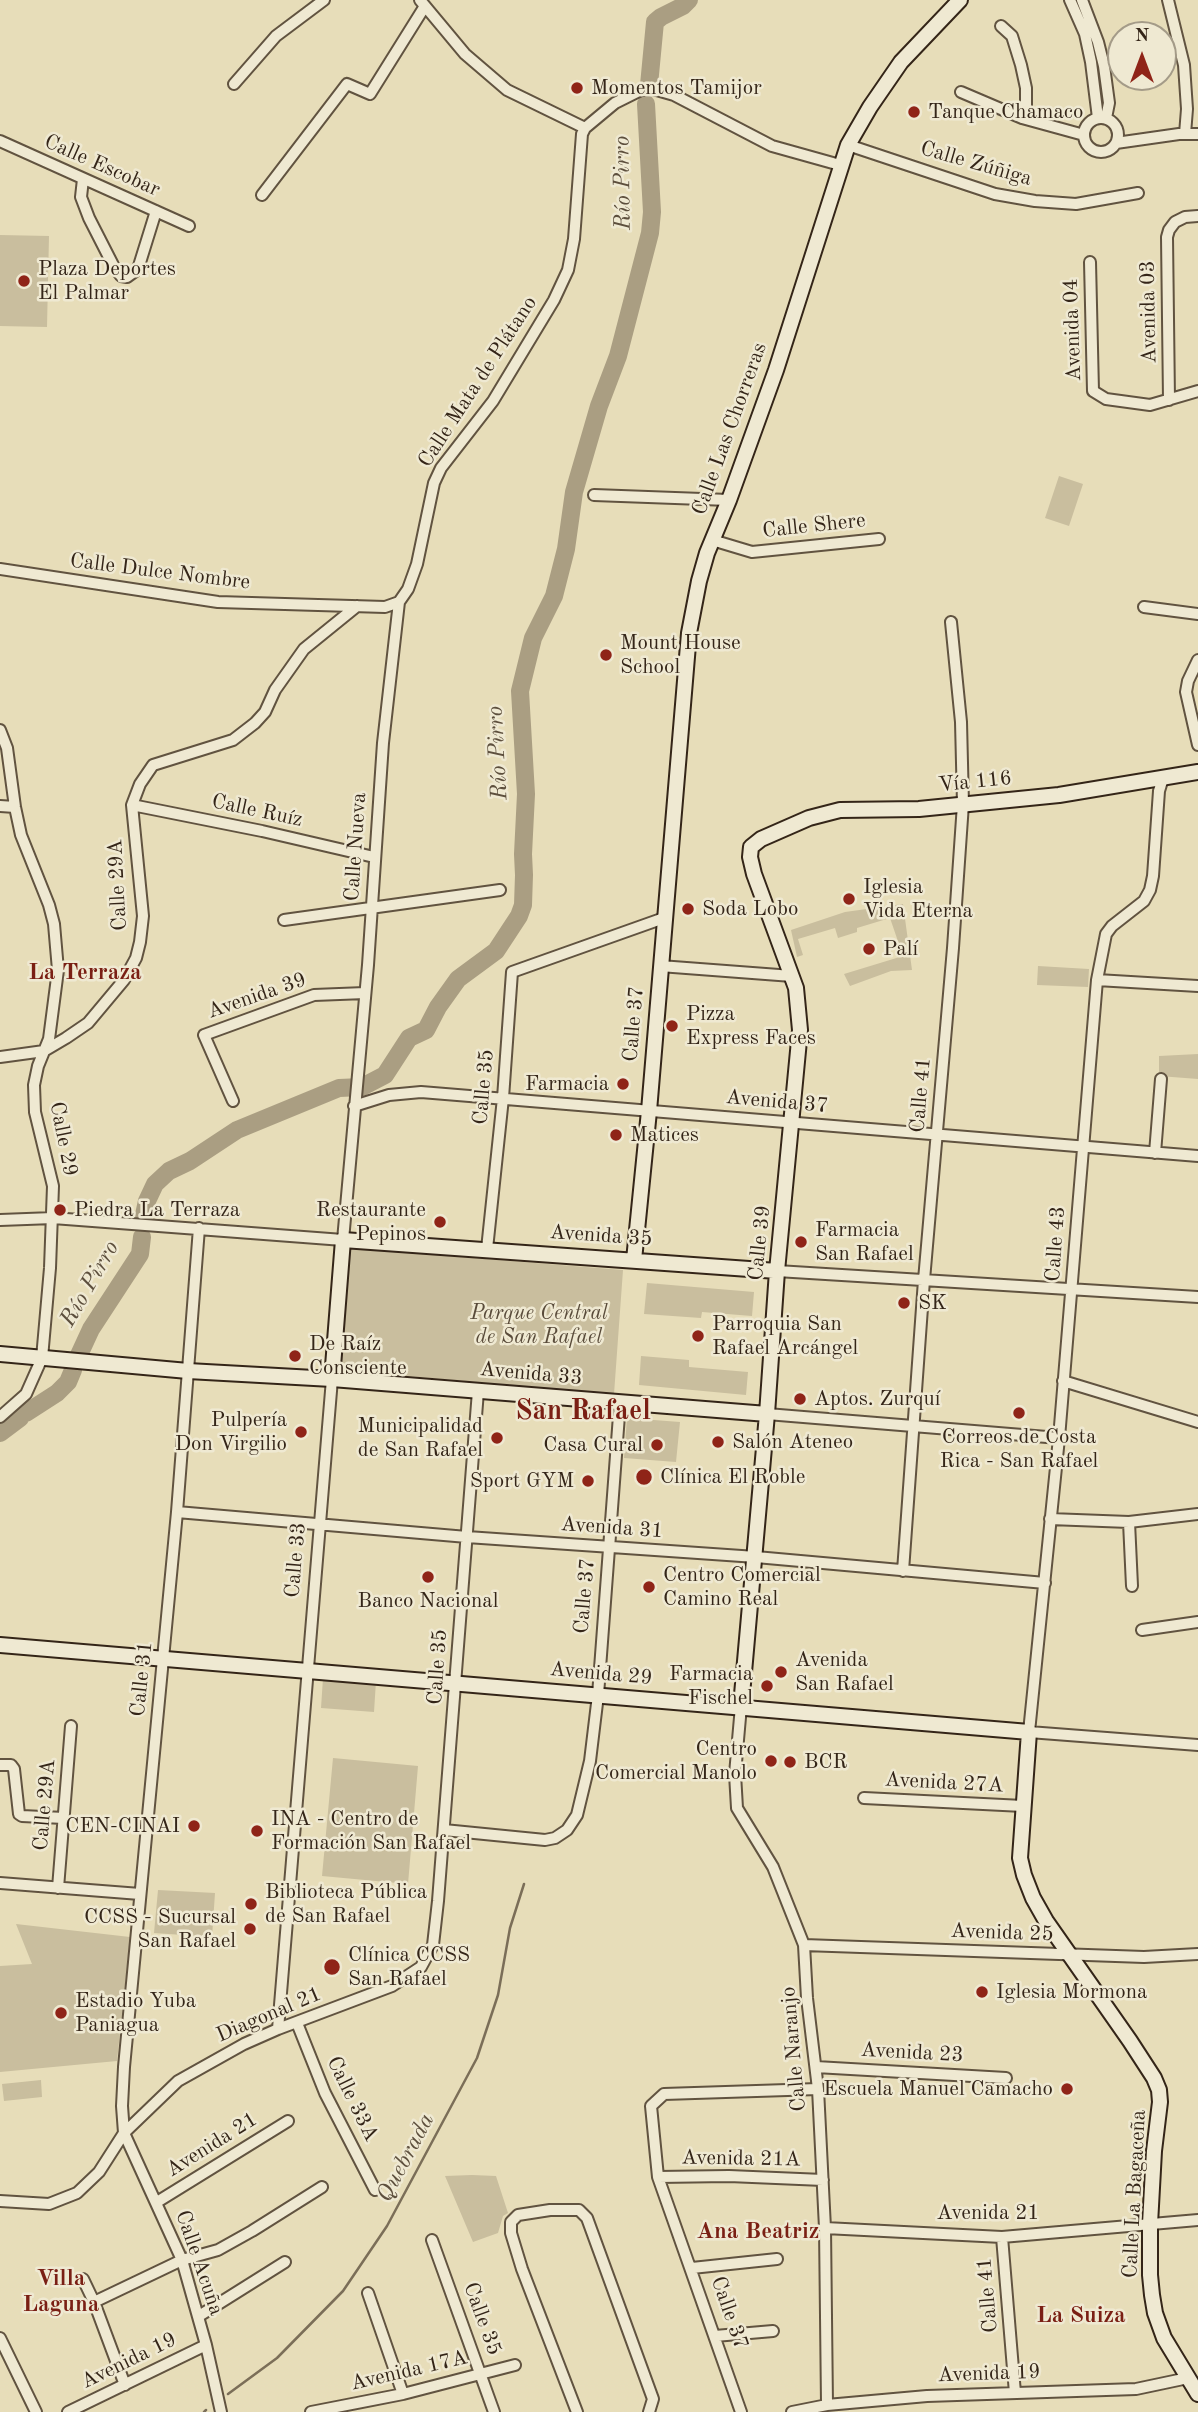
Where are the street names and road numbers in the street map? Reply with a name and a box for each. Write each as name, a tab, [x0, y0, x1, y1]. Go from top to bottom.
street label: Calle Escobar	[40, 129, 164, 203]
street label: Calle Zúñiga	[917, 136, 1035, 192]
street label: Avenida 03	[1136, 260, 1162, 364]
street label: Avenida 04	[1059, 278, 1087, 382]
street label: Calle Mata de Plátano	[413, 292, 543, 472]
street label: Calle Las Chorreras	[687, 339, 773, 519]
street label: Calle Shere	[761, 508, 867, 544]
street label: Calle Dulce Nombre	[68, 548, 252, 596]
street label: Vía 116	[937, 766, 1013, 798]
street label: Calle Ruíz	[209, 789, 305, 833]
street label: Calle Nueva	[340, 792, 372, 902]
street label: Calle 29A	[103, 839, 133, 931]
street label: Avenida 39	[204, 967, 310, 1025]
street label: Calle 37	[618, 985, 650, 1063]
street label: Calle 35	[468, 1048, 500, 1126]
street label: Calle 41	[905, 1056, 937, 1134]
street label: Avenida 37	[725, 1085, 829, 1119]
street label: Calle 29	[43, 1099, 83, 1179]
street label: Calle 39	[744, 1204, 776, 1282]
street label: Calle 43	[1041, 1205, 1071, 1283]
street label: Avenida 35	[549, 1220, 653, 1252]
street label: Avenida 33	[479, 1357, 583, 1391]
street label: Avenida 31	[560, 1512, 664, 1544]
street label: Calle 33	[280, 1521, 312, 1599]
street label: Calle 37	[569, 1557, 601, 1635]
street label: Calle 35	[423, 1628, 453, 1706]
street label: Calle 31	[126, 1640, 158, 1718]
street label: Avenida 29	[549, 1657, 653, 1691]
street label: Calle 29A	[28, 1758, 62, 1852]
street label: Avenida 27A	[884, 1767, 1004, 1799]
street label: Avenida 25	[950, 1919, 1054, 1947]
street label: Diagonal 21	[213, 1982, 325, 2048]
street label: Calle Naranjo	[776, 1985, 812, 2113]
street label: Avenida 23	[860, 2038, 964, 2068]
street label: Calle 33A	[321, 2052, 383, 2146]
street label: Avenida 21	[162, 2107, 262, 2183]
street label: Calle La Bagaceña	[1118, 2109, 1152, 2279]
street label: Avenida 21A	[681, 2145, 801, 2173]
street label: Avenida 21	[936, 2200, 1040, 2226]
street label: Calle Acuña	[169, 2207, 229, 2319]
street label: Calle 41	[972, 2256, 1004, 2334]
street label: Calle 37	[705, 2273, 753, 2353]
street label: Calle 35	[457, 2279, 507, 2359]
street label: Avenida 19	[77, 2327, 181, 2395]
street label: Avenida 17A	[348, 2345, 470, 2397]
street label: Avenida 19	[937, 2360, 1041, 2388]

